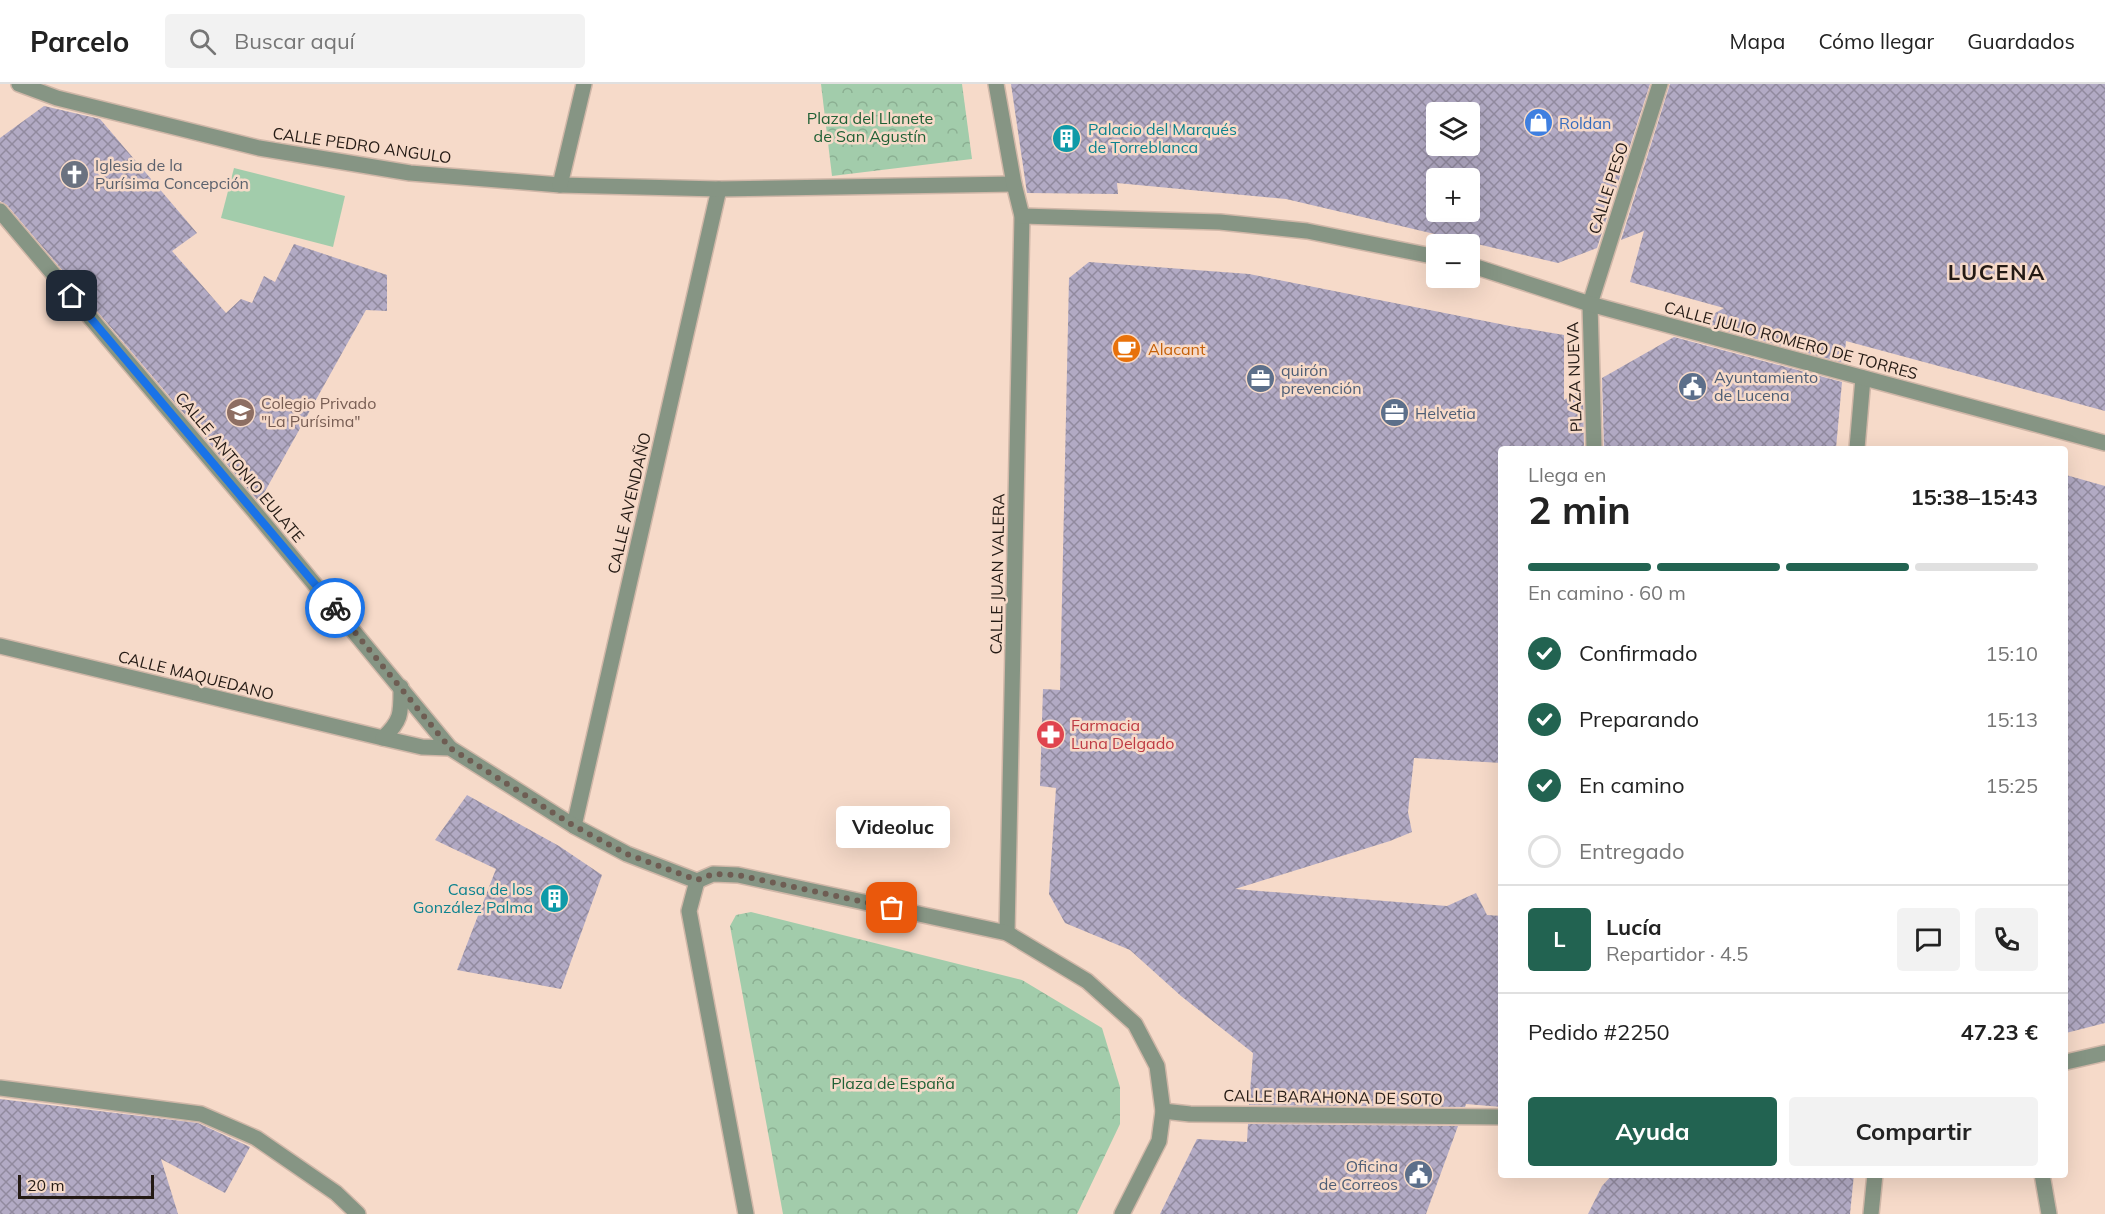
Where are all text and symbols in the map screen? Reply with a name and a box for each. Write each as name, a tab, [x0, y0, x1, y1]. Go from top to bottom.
search box	[165, 14, 585, 68]
text: Parcelo	[30, 24, 129, 59]
icon: search	[186, 25, 219, 58]
text: Buscar aquí	[234, 27, 355, 55]
text: Mapa	[1730, 28, 1785, 54]
text: Cómo llegar	[1818, 28, 1934, 54]
text: Guardados	[1967, 28, 2075, 54]
map controls	[1426, 102, 1480, 288]
button: layers	[1426, 102, 1480, 156]
shop icon: Roldan	[1522, 107, 1554, 139]
park label: Plaza del Llanete de San Agustín	[807, 108, 933, 146]
place label: Roldan	[1559, 113, 1611, 133]
place label: Palacio del Marqués de Torreblanca	[1088, 119, 1237, 157]
building icon: Palacio del Marqués de Torreblanca	[1051, 122, 1083, 154]
street label: CALLE PEDRO ANGULO	[271, 123, 453, 167]
street label: CALLE PESO	[1584, 140, 1632, 236]
place label: Iglesia de la Purísima Concepción	[95, 155, 249, 193]
church icon: Iglesia de la Purísima Concepción	[58, 158, 90, 190]
button: +	[1426, 168, 1480, 222]
button: −	[1426, 234, 1480, 288]
district label: LUCENA	[1948, 258, 2046, 286]
pin	[46, 270, 97, 321]
icon: home	[55, 279, 88, 312]
street label: CALLE JULIO ROMERO DE TORRES	[1662, 296, 1920, 384]
street label: PLAZA NUEVA	[1562, 321, 1586, 433]
cafe icon: Alacant	[1111, 333, 1143, 365]
place label: Alacant	[1148, 339, 1206, 359]
place label: quirón prevención	[1281, 360, 1362, 398]
office icon: quirón prevención	[1244, 363, 1276, 395]
place label: Ayuntamiento de Lucena	[1714, 367, 1818, 405]
public building icon: Ayuntamiento de Lucena	[1677, 370, 1709, 402]
street label: CALLE ANTONIO EULATE	[171, 388, 309, 546]
place label: Colegio Privado "La Purísima"	[261, 393, 376, 431]
school or university icon: Colegio Privado "La Purísima"	[224, 396, 256, 428]
office icon: Helvetia	[1378, 397, 1410, 429]
place label: Helvetia	[1415, 403, 1476, 423]
street label: CALLE AVENDAÑO	[603, 430, 655, 576]
text: Llega en	[1528, 462, 1606, 487]
text: 15:38–15:43	[1910, 483, 2038, 511]
text: 2 min	[1528, 485, 1631, 534]
street label: CALLE JUAN VALERA	[986, 493, 1008, 655]
courier	[305, 578, 365, 638]
text: En camino · 60 m	[1528, 580, 1686, 605]
icon: bike	[319, 592, 352, 625]
icon: check	[1528, 637, 1561, 670]
text: Confirmado	[1579, 639, 1698, 667]
text: 15:10	[1985, 641, 2038, 666]
street label: CALLE MAQUEDANO	[116, 646, 276, 704]
icon: check	[1528, 703, 1561, 736]
text: Preparando	[1579, 705, 1699, 733]
text: 15:13	[1985, 707, 2038, 732]
place label: Farmacia Luna Delgado	[1071, 715, 1174, 753]
pharmacy icon: Farmacia Luna Delgado	[1034, 718, 1066, 750]
icon: check	[1528, 769, 1561, 802]
text: En camino	[1579, 771, 1685, 799]
text: 15:25	[1985, 773, 2038, 798]
callout: Videoluc	[835, 806, 949, 848]
text: Videoluc	[852, 814, 934, 839]
text: Entregado	[1579, 837, 1685, 865]
place label: Casa de los González Palma	[413, 879, 533, 917]
building icon: Casa de los González Palma	[538, 882, 570, 914]
pin	[866, 882, 917, 933]
icon: bag	[875, 891, 908, 924]
button: chat	[1897, 908, 1960, 971]
button: phone	[1975, 908, 2038, 971]
text: Lucía	[1606, 913, 1662, 941]
text: L	[1553, 925, 1566, 953]
text: Repartidor · 4.5	[1606, 941, 1748, 966]
text: Pedido #2250	[1528, 1018, 1670, 1046]
text: 47.23 €	[1961, 1018, 2038, 1046]
park label: Plaza de España	[831, 1073, 955, 1093]
street label: CALLE BARAHONA DE SOTO	[1223, 1085, 1443, 1109]
button: Ayuda	[1528, 1097, 1777, 1166]
button: Compartir	[1789, 1097, 2038, 1166]
place label: Oficina de Correos	[1319, 1156, 1398, 1194]
public building icon: Oficina de Correos	[1403, 1159, 1435, 1191]
scale bar	[18, 1172, 154, 1200]
text: 20 m	[27, 1175, 64, 1195]

